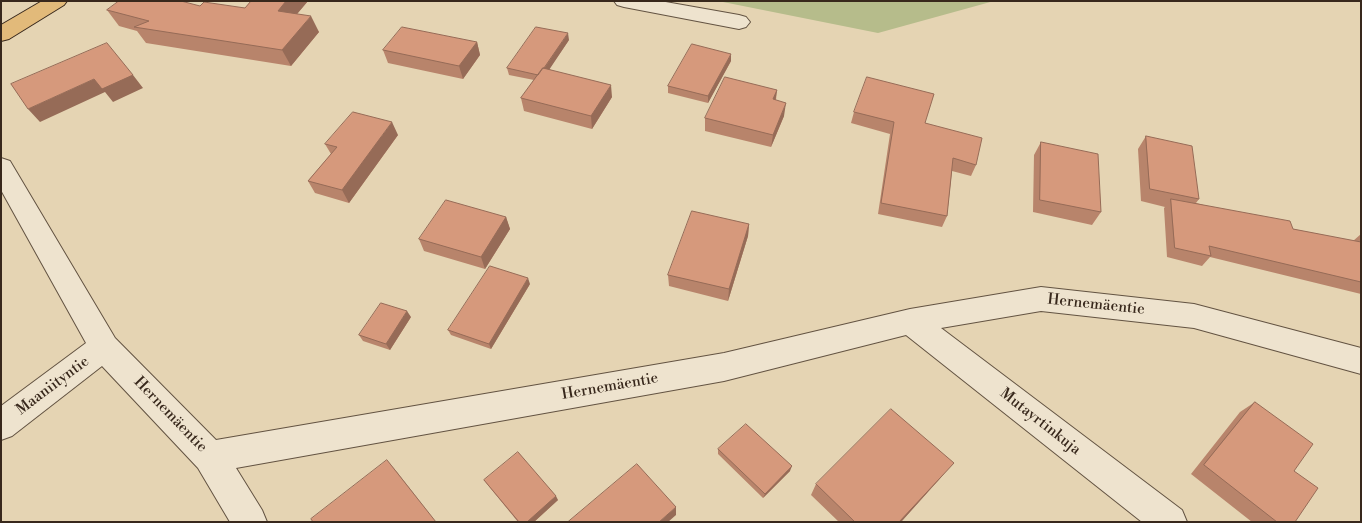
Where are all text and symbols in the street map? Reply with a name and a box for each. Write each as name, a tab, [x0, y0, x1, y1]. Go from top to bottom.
street label: Hernemäentie	[1046, 291, 1146, 319]
street label: Maaniityntie	[13, 353, 93, 419]
street label: Hernemäentie	[560, 370, 660, 404]
street label: Hernemäentie	[130, 374, 210, 456]
street label: Mutayrtinkuja	[996, 385, 1084, 459]

